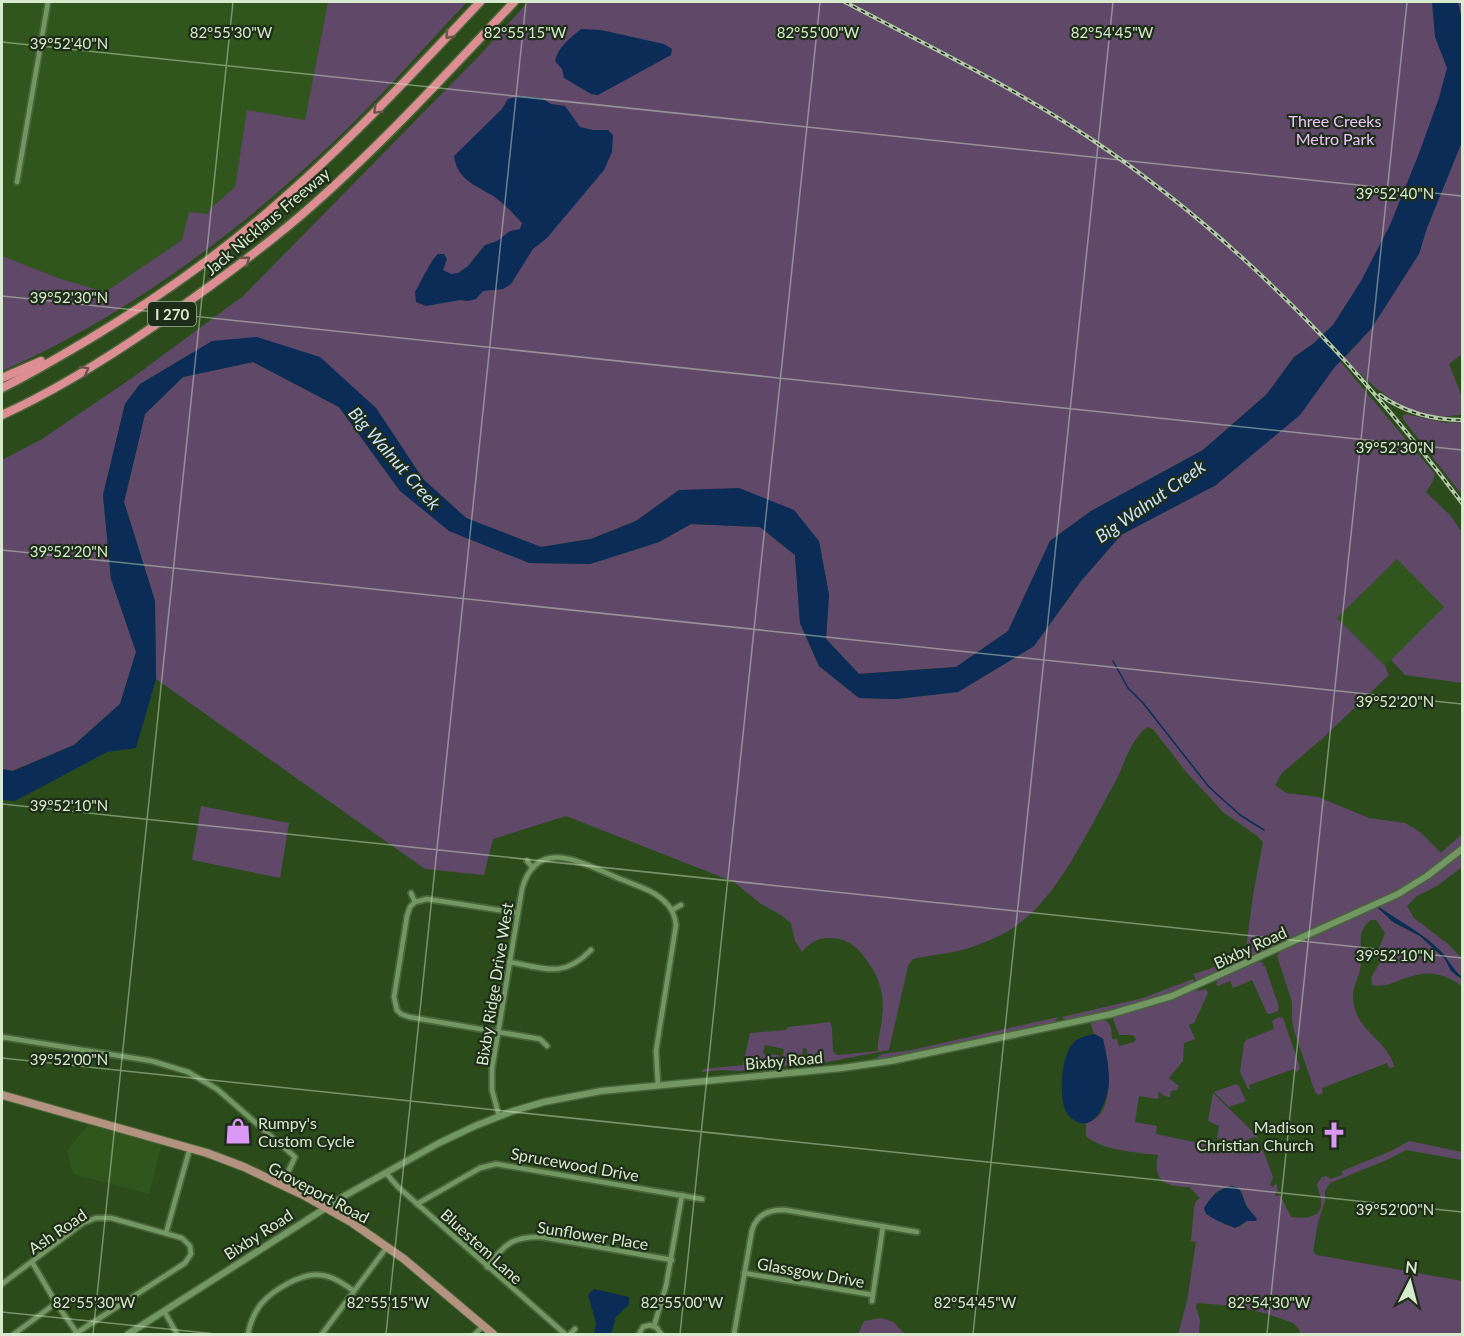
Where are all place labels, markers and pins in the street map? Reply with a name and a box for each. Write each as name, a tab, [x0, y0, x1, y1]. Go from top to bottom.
place label: Rumpy's Custom Cycle	[258, 1113, 355, 1150]
shop icon: Rumpy's Custom Cycle	[223, 1116, 253, 1146]
place label: Madison Christian Church	[1196, 1117, 1314, 1154]
church icon: Madison Christian Church	[1319, 1120, 1349, 1150]

